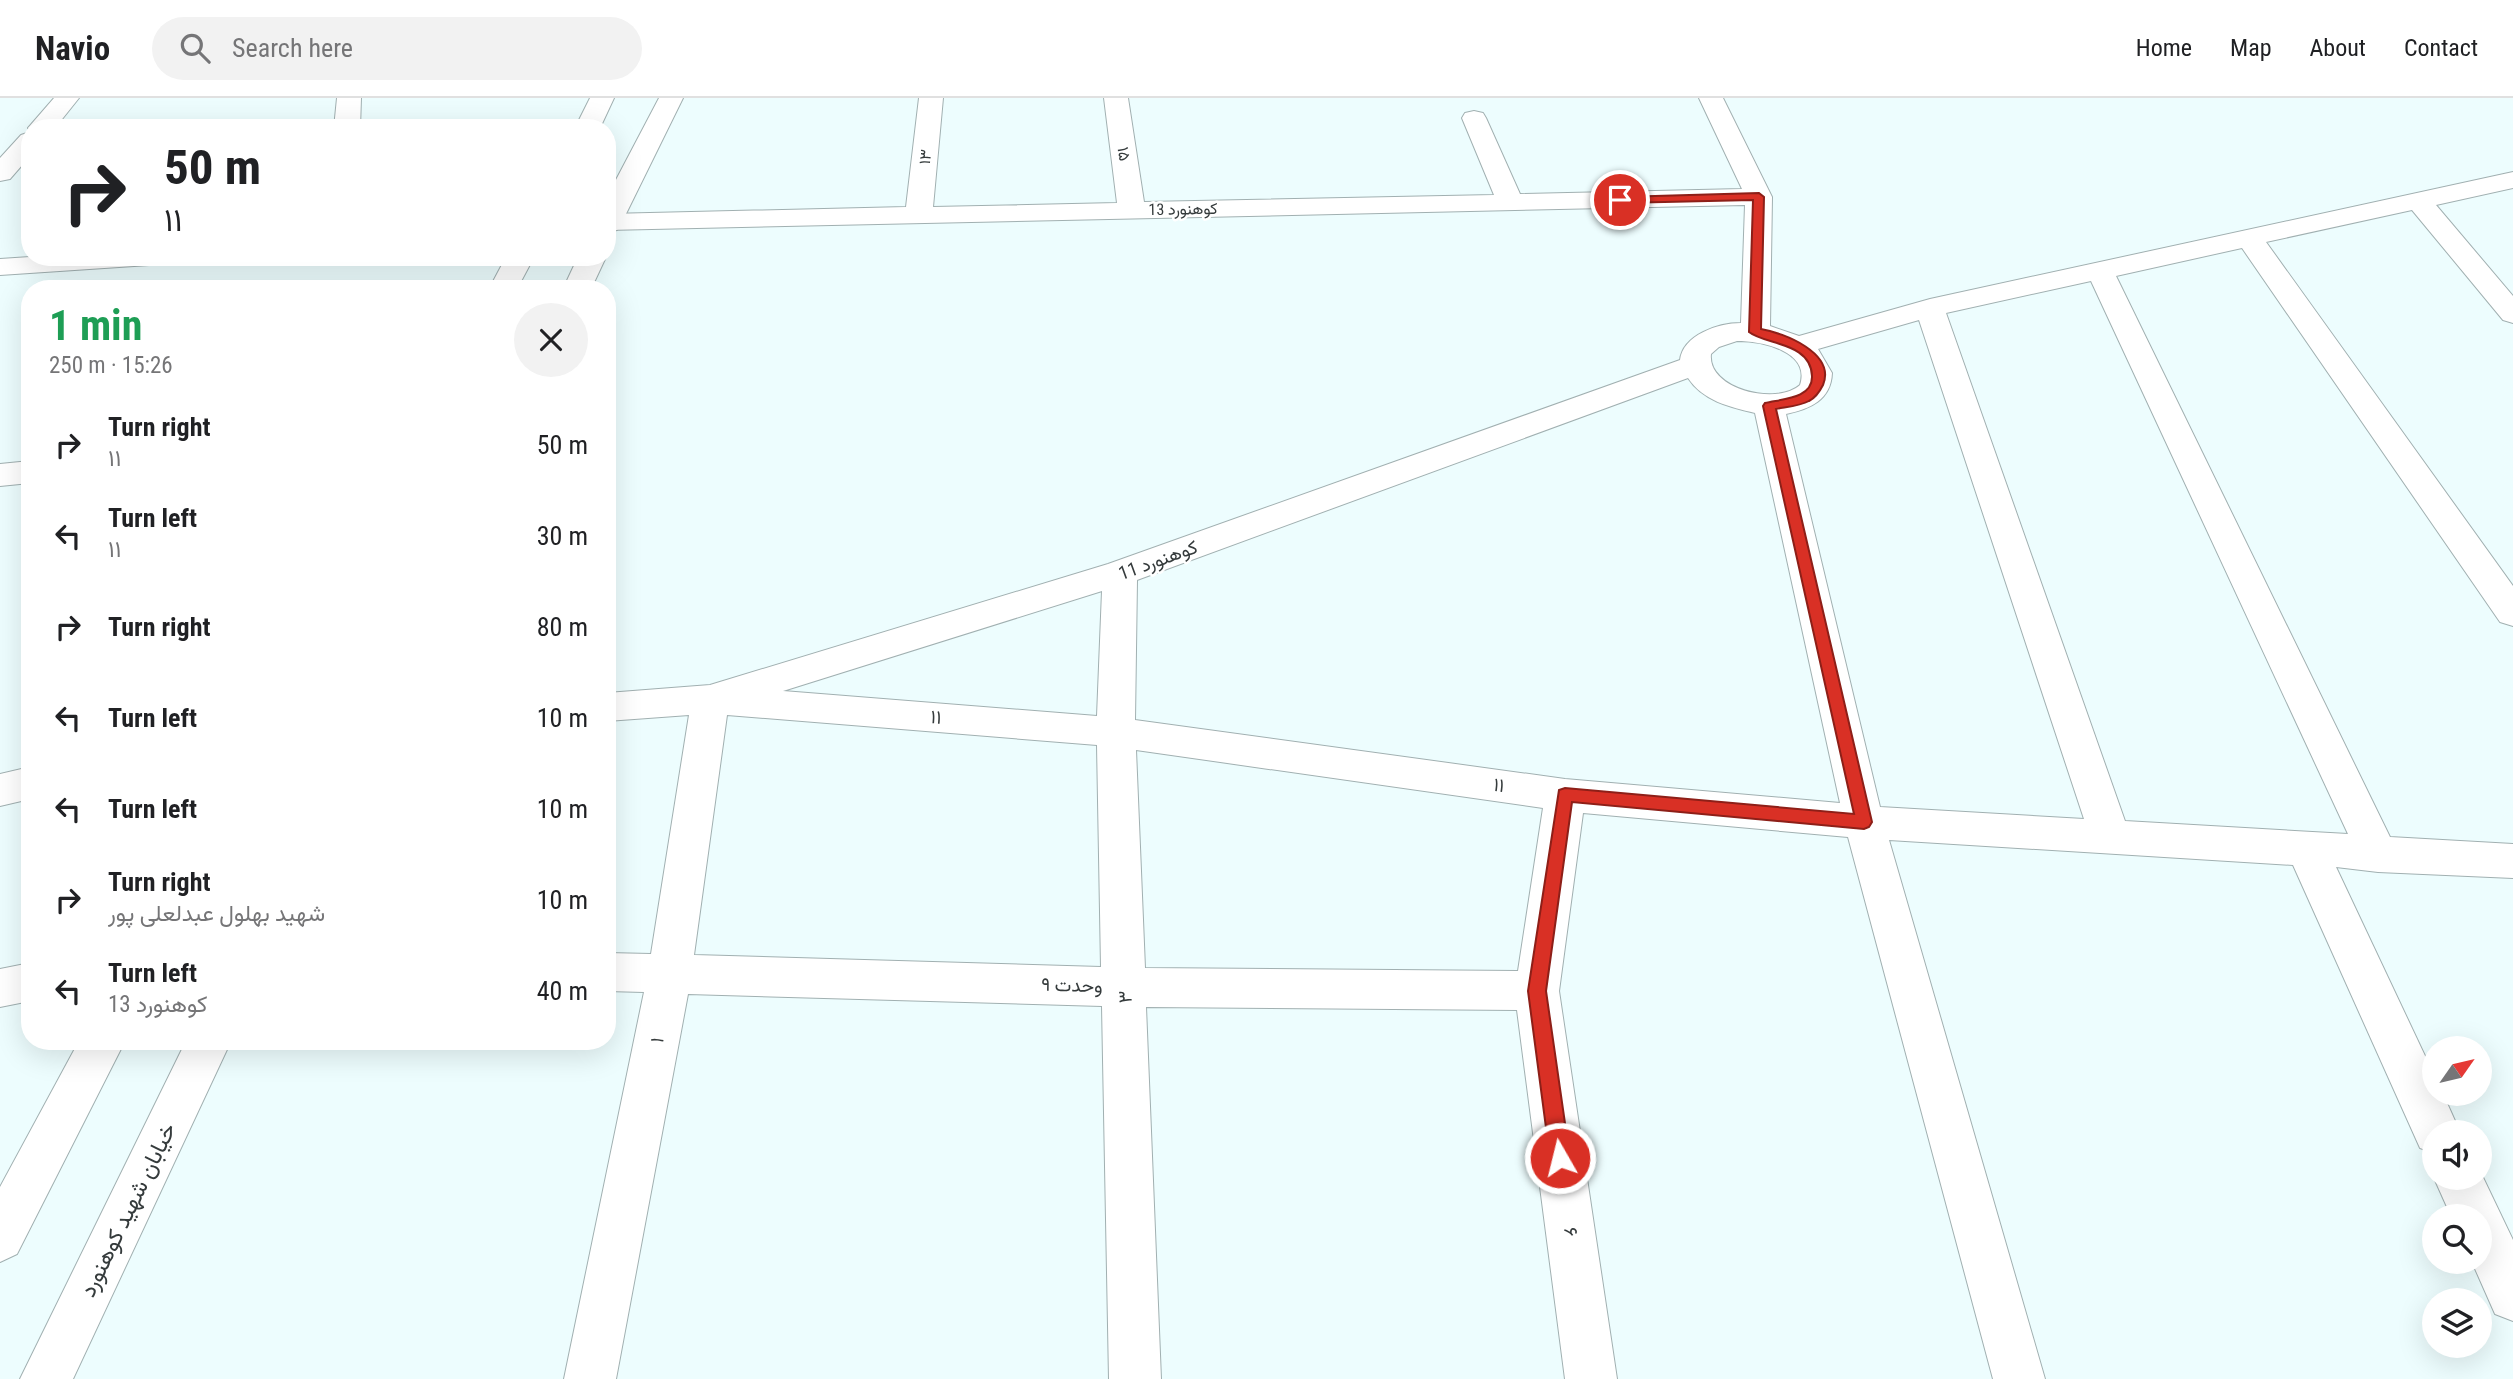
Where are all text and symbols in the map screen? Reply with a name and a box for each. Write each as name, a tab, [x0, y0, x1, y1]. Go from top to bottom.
search box	[152, 17, 642, 80]
text: Navio	[35, 29, 110, 68]
icon: search	[176, 29, 214, 67]
text: Search here	[232, 33, 353, 63]
text: Home	[2136, 34, 2192, 62]
text: Map	[2230, 34, 2272, 62]
text: About	[2310, 34, 2366, 62]
text: Contact	[2404, 34, 2478, 62]
text: 50 m	[164, 139, 261, 196]
street label: ۱۵	[1114, 146, 1134, 162]
icon: right	[49, 147, 140, 238]
street label: ۱۳	[915, 148, 935, 166]
pin	[1590, 170, 1650, 230]
icon: arrive	[1601, 181, 1639, 219]
street label: کوهنورد 13	[1148, 199, 1218, 220]
text: ۱۱	[164, 201, 182, 239]
text: 1 min	[49, 301, 142, 350]
button: close	[514, 303, 588, 377]
text: 250 m · 15:26	[49, 352, 173, 379]
text: Turn right	[108, 412, 210, 442]
icon: right	[49, 426, 87, 464]
text: 50 m	[537, 430, 588, 460]
text: ۱۱	[108, 445, 121, 472]
text: Turn left	[108, 503, 197, 533]
icon: left	[49, 517, 87, 555]
text: 30 m	[537, 521, 588, 551]
street label: کوهنورد 11	[1115, 535, 1201, 585]
text: ۱۱	[108, 536, 121, 563]
icon: right	[49, 608, 87, 646]
text: Turn right	[108, 612, 210, 642]
text: 80 m	[537, 612, 588, 642]
icon: left	[49, 699, 87, 737]
text: Turn left	[108, 703, 197, 733]
text: 10 m	[537, 703, 588, 733]
street label: ۱۱	[930, 705, 942, 729]
street label: ۱۱	[1492, 773, 1506, 797]
icon: left	[49, 790, 87, 828]
text: Turn left	[108, 794, 197, 824]
text: 10 m	[537, 794, 588, 824]
text: Turn right	[108, 867, 210, 897]
icon: right	[49, 881, 87, 919]
text: 10 m	[537, 885, 588, 915]
text: شهید بهلول عبدلعلی پور	[108, 900, 325, 927]
text: Turn left	[108, 958, 197, 988]
icon: left	[49, 972, 87, 1010]
street label: ۹ وحدت	[1041, 972, 1103, 998]
text: 40 m	[537, 976, 588, 1006]
street label: ۳	[1113, 990, 1137, 1004]
text: کوهنورد 13	[108, 991, 207, 1018]
street label: ۱	[645, 1035, 669, 1045]
north arrow	[2422, 1036, 2492, 1106]
map controls	[2422, 1036, 2492, 1358]
street label: خیابان شهید کوهنورد	[74, 1119, 183, 1302]
button: sound	[2422, 1120, 2492, 1190]
position arrow	[1523, 1121, 1597, 1195]
button: search	[2422, 1204, 2492, 1274]
street label: ۶	[1559, 1226, 1583, 1238]
button: layers	[2422, 1288, 2492, 1358]

